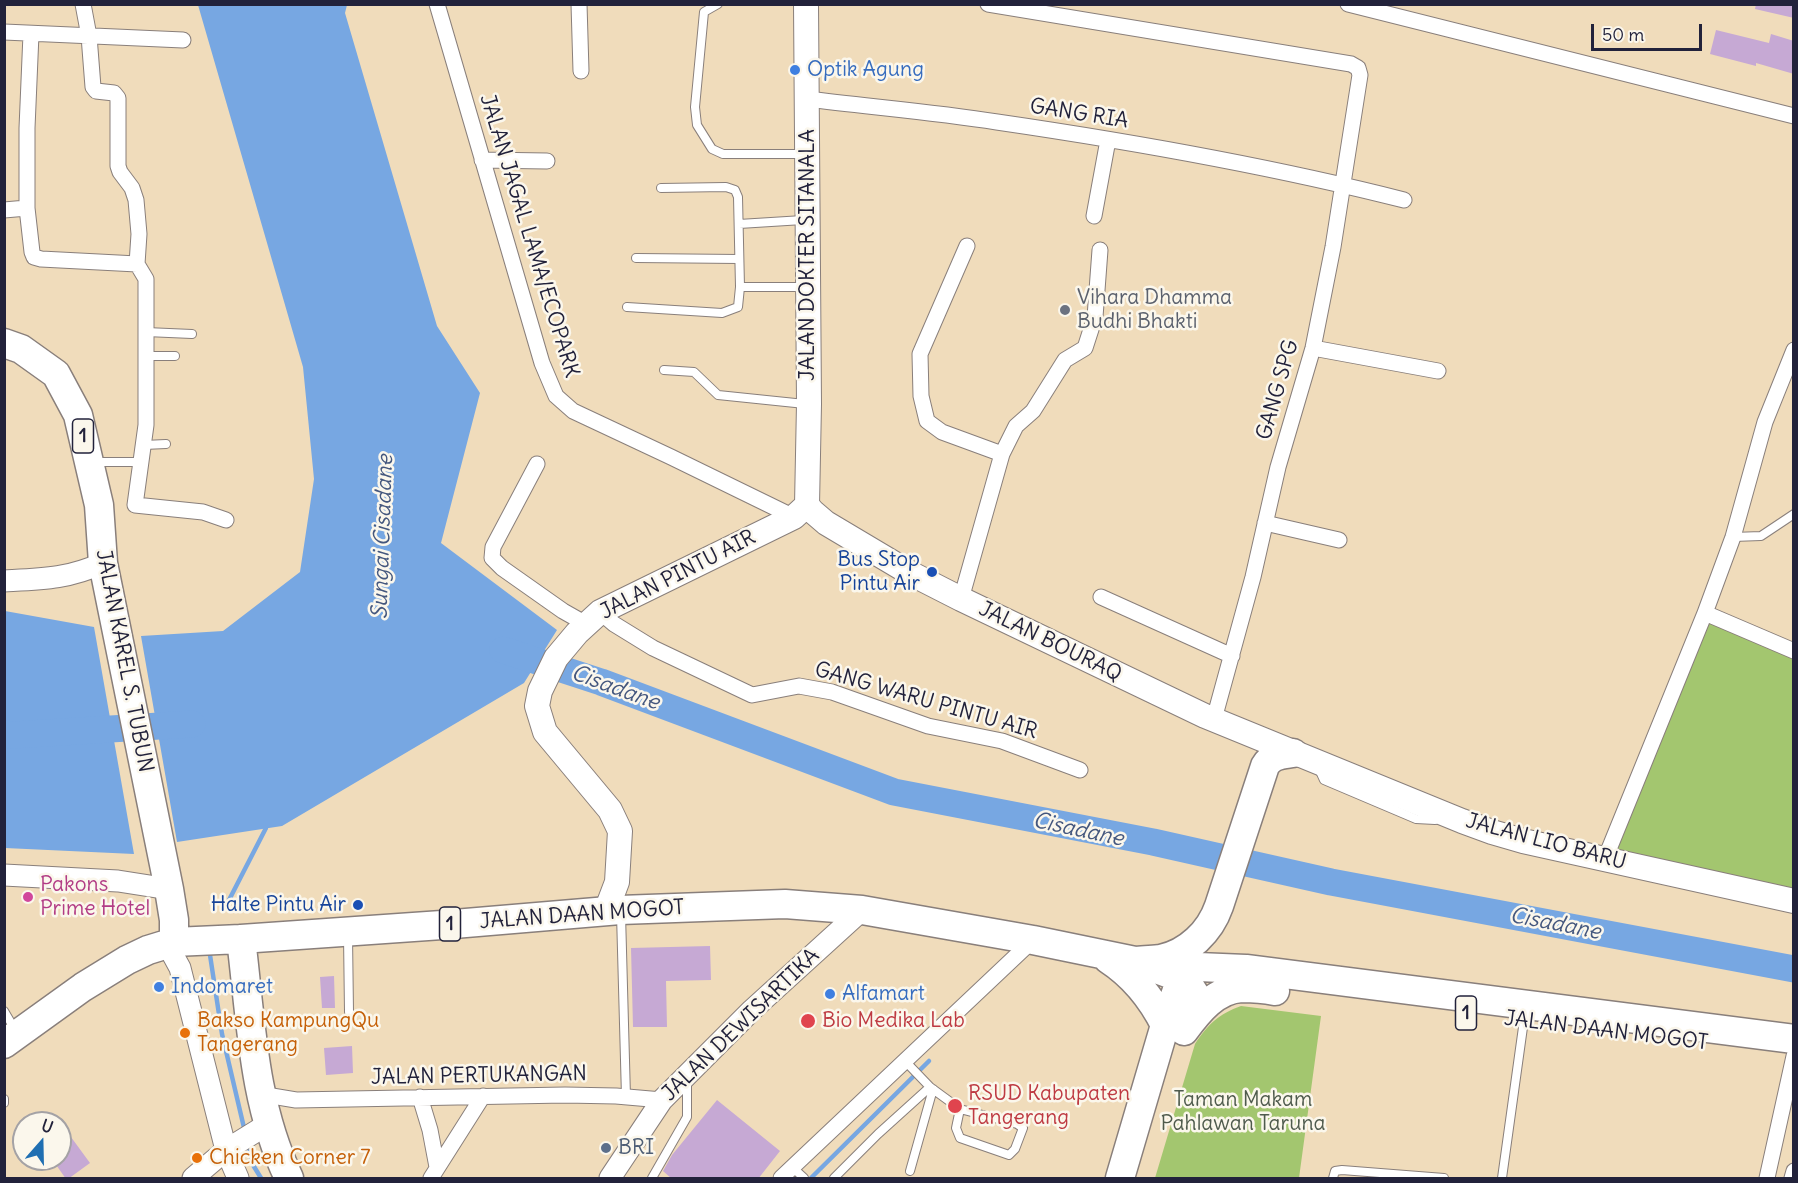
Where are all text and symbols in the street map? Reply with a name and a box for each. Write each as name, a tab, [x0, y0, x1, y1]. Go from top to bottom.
scale bar	[1594, 12, 1705, 50]
text: 50 m	[1602, 23, 1644, 46]
place label: Optik Agung	[807, 57, 924, 83]
marker: Optik Agung	[788, 63, 802, 77]
street label: JALAN JAGAL LAMA/ECOPARK	[474, 91, 584, 381]
street label: GANG RIA	[1028, 94, 1130, 134]
street label: JALAN DOKTER SITANALA	[795, 129, 821, 381]
place label: Vihara Dhamma Budhi Bhakti	[1077, 285, 1232, 335]
marker: Vihara Dhamma Budhi Bhakti	[1058, 303, 1072, 317]
street label: GANG SPG	[1252, 337, 1304, 443]
road number: 1	[72, 419, 94, 453]
water label: Sungai Cisadane	[367, 454, 399, 620]
street label: JALAN PINTU AIR	[596, 525, 760, 625]
place label: Bus Stop Pintu Air	[837, 547, 920, 597]
street label: JALAN KAREL S. TUBUN	[90, 548, 158, 774]
marker: Bus Stop Pintu Air	[925, 565, 939, 579]
street label: JALAN BOURAQ	[974, 597, 1126, 687]
street label: GANG WARU PINTU AIR	[812, 657, 1040, 745]
water label: Cisadane	[567, 660, 663, 716]
water label: Cisadane	[1030, 808, 1126, 852]
street label: JALAN LIO BARU	[1463, 808, 1629, 876]
place label: Pakons Prime Hotel	[40, 872, 150, 922]
marker: Pakons Prime Hotel	[21, 890, 35, 904]
place label: Halte Pintu Air	[211, 892, 346, 918]
street label: JALAN DAAN MOGOT	[479, 895, 685, 935]
marker: Halte Pintu Air	[351, 898, 365, 912]
water label: Cisadane	[1507, 902, 1603, 946]
road number: 1	[440, 907, 460, 941]
street label: JALAN DEWISARTIKA	[657, 943, 825, 1107]
place label: Indomaret	[171, 974, 273, 1000]
marker: Indomaret	[152, 980, 166, 994]
place label: Alfamart	[842, 981, 925, 1007]
marker: Alfamart	[823, 987, 837, 1001]
road number: 1	[1456, 996, 1476, 1030]
street label: JALAN DAAN MOGOT	[1503, 1006, 1709, 1056]
place label: Bakso KampungQu Tangerang	[197, 1008, 379, 1058]
place label: Bio Medika Lab	[822, 1008, 965, 1034]
marker: Bio Medika Lab	[799, 1012, 817, 1030]
marker: Bakso KampungQu Tangerang	[178, 1026, 192, 1040]
street label: JALAN PERTUKANGAN	[371, 1062, 587, 1090]
place label: RSUD Kabupaten Tangerang	[968, 1081, 1130, 1131]
park label: Taman Makam Pahlawan Taruna	[1160, 1087, 1326, 1137]
marker: RSUD Kabupaten Tangerang	[946, 1097, 964, 1115]
north arrow	[12, 1111, 72, 1171]
text: U	[39, 1115, 56, 1137]
place label: BRI	[618, 1135, 654, 1161]
marker: BRI	[599, 1141, 613, 1155]
place label: Chicken Corner 7	[209, 1145, 371, 1171]
marker: Chicken Corner 7	[190, 1151, 204, 1165]

